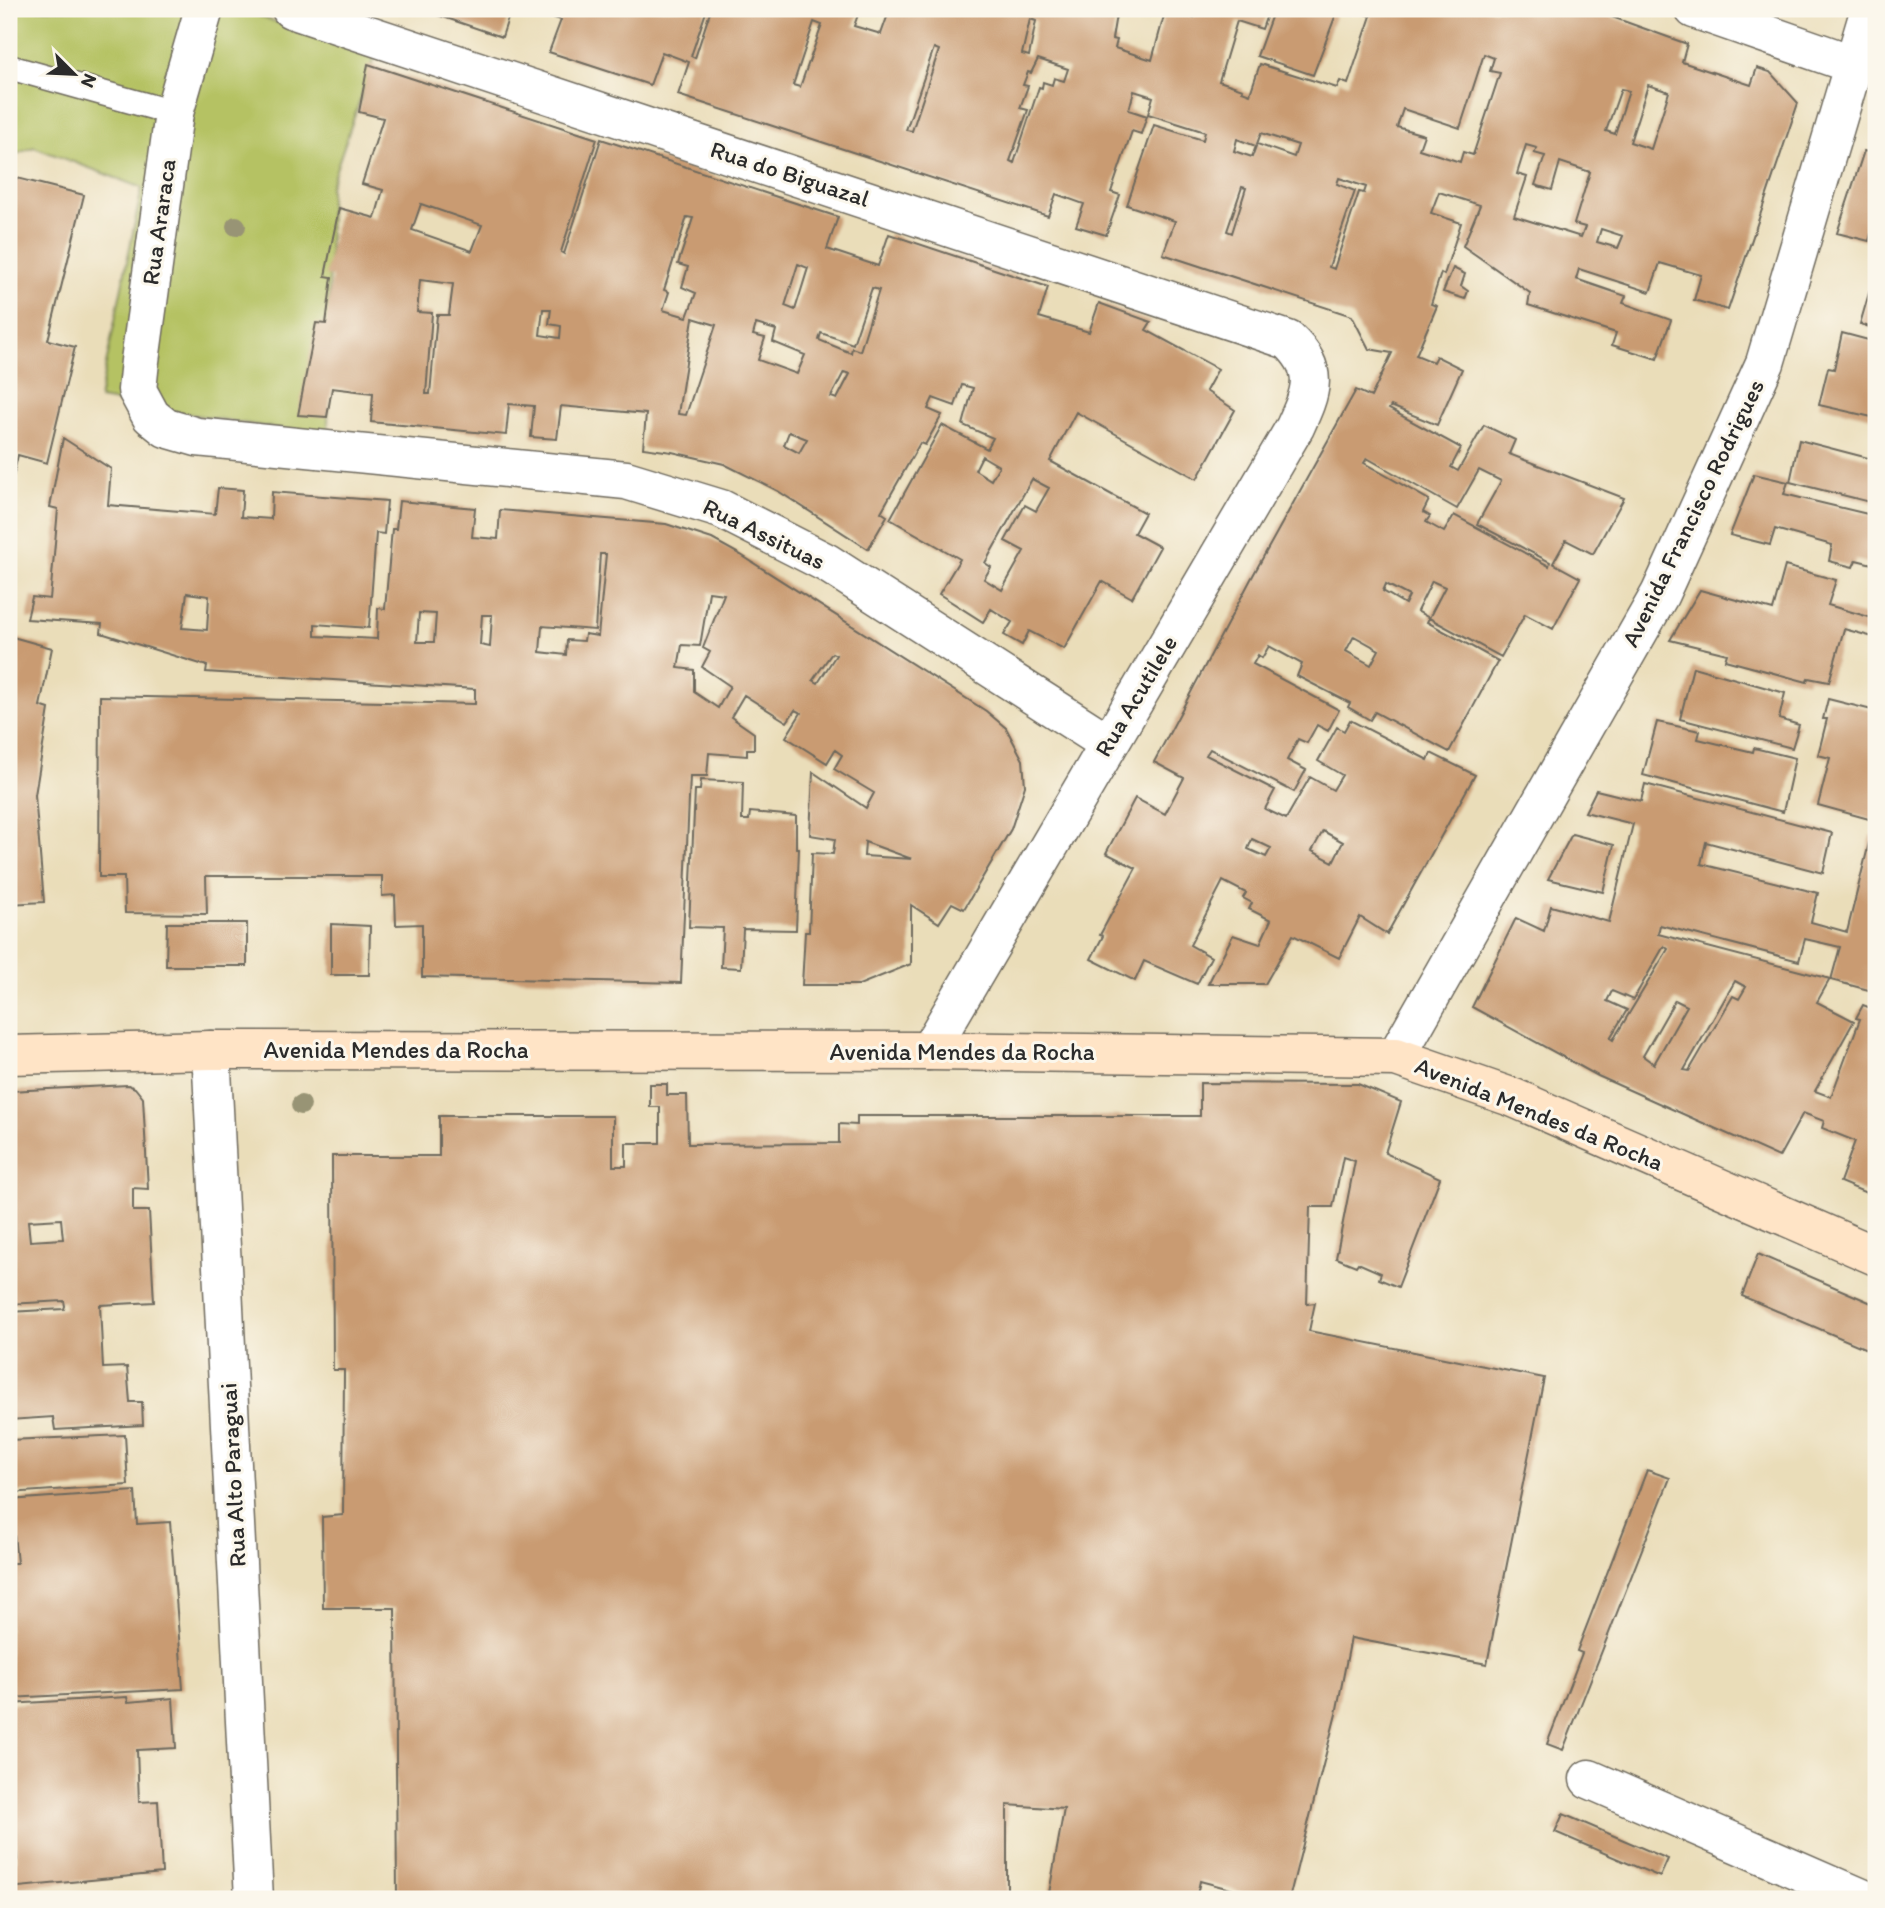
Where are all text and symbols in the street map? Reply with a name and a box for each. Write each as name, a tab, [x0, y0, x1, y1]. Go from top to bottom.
north arrow	[38, 38, 108, 108]
text: N	[76, 70, 102, 91]
street label: Rua do Biguazal	[707, 134, 874, 213]
street label: Rua Araraca	[135, 157, 182, 287]
street label: Avenida Francisco Rodrigues	[1615, 374, 1770, 651]
street label: Rua Assituas	[698, 491, 830, 576]
street label: Rua Acutilele	[1088, 630, 1183, 762]
street label: Avenida Mendes da Rocha	[264, 1035, 529, 1064]
street label: Avenida Mendes da Rocha	[830, 1037, 1095, 1066]
street label: Avenida Mendes da Rocha	[1411, 1050, 1668, 1177]
street label: Rua Alto Paraguai	[213, 1382, 252, 1568]

